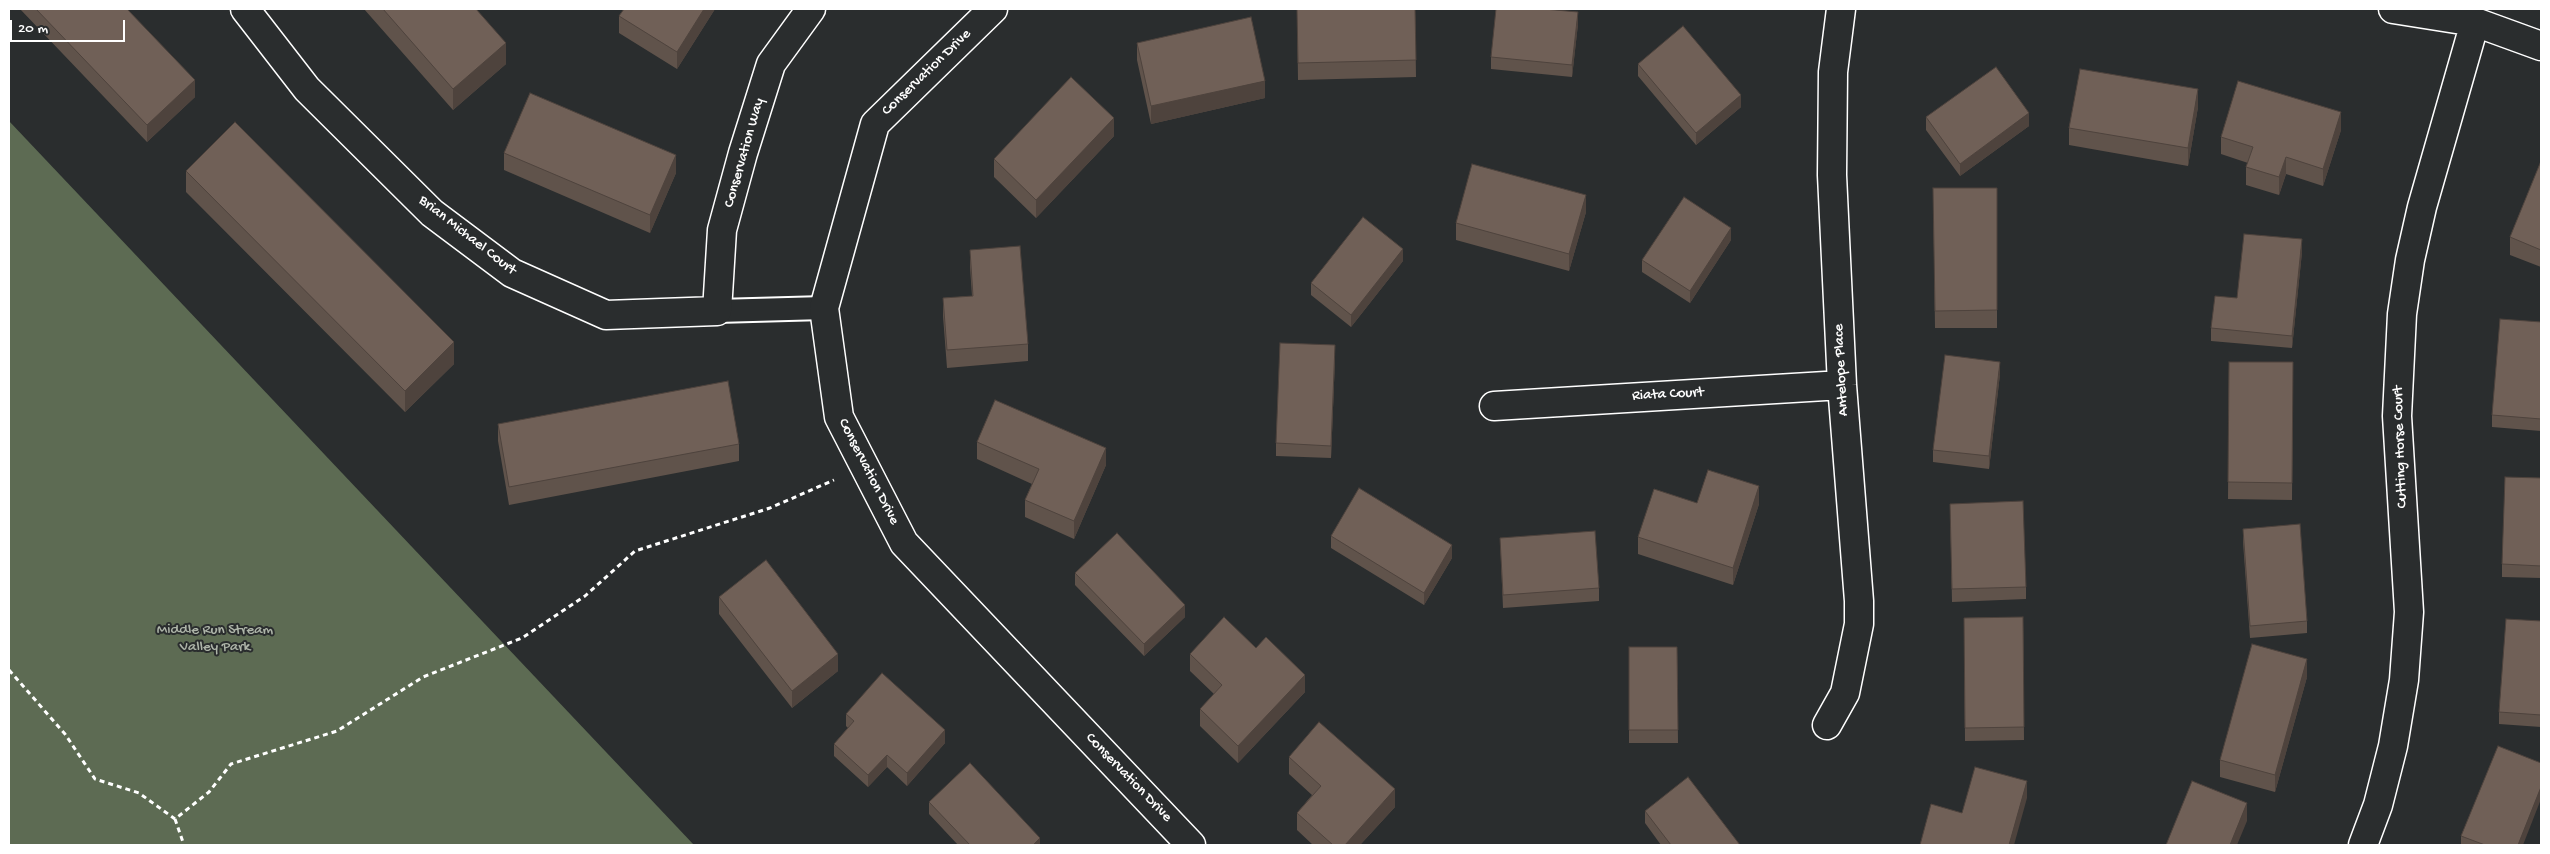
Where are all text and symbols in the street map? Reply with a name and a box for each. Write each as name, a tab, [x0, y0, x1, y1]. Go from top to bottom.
scale bar	[12, 10, 128, 42]
text: 20 m	[18, 20, 48, 38]
street label: Conservation Drive	[879, 26, 975, 120]
street label: Conservation Way	[721, 96, 769, 210]
street label: Brian Michael Court	[414, 192, 520, 280]
street label: Antelope Place	[1831, 323, 1853, 417]
street label: Riata Court	[1632, 384, 1704, 406]
street label: Cutting Horse Court	[2390, 385, 2412, 509]
street label: Conservation Drive	[833, 416, 903, 528]
park label: Middle Run Stream Valley Park	[157, 622, 273, 657]
street label: Conservation Drive	[1081, 730, 1175, 826]

